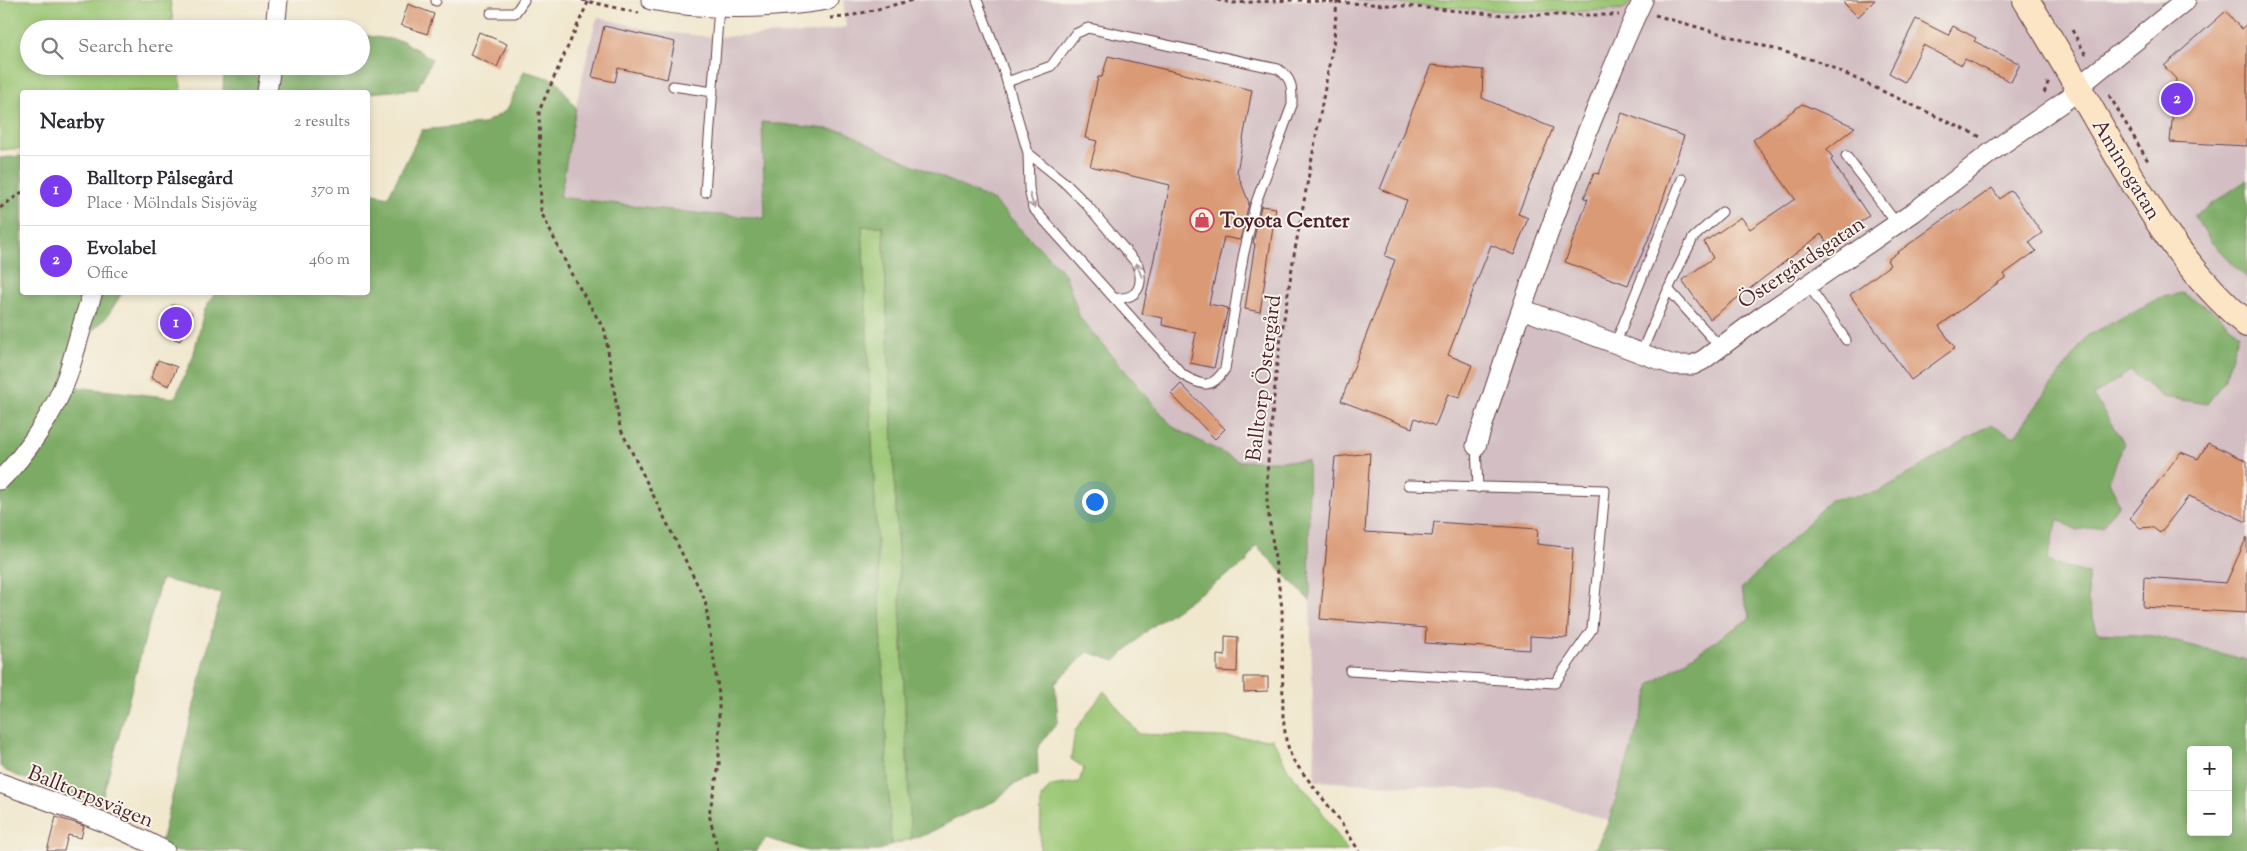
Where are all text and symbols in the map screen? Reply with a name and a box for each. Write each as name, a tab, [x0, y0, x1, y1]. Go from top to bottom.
search box	[20, 20, 370, 75]
icon: search	[38, 34, 66, 62]
text: Search here	[78, 34, 173, 61]
pin: 2	[2161, 80, 2193, 118]
text: Nearby	[40, 108, 105, 138]
text: 2 results	[294, 111, 350, 134]
street label: Aminogatan	[2083, 114, 2167, 226]
text: Balltorp Pålsegård	[87, 166, 233, 193]
text: 1	[53, 179, 59, 202]
text: 370 m	[311, 179, 350, 202]
text: Place · Mölndals Sisjöväg	[87, 193, 257, 216]
one-way arrow	[1028, 193, 1038, 209]
shop icon: Toyota Center	[1189, 207, 1215, 233]
place label: Toyota Center	[1220, 207, 1350, 237]
street label: Östergårdsgatan	[1733, 210, 1872, 317]
text: Evolabel	[87, 236, 156, 263]
text: 2	[52, 249, 60, 272]
text: 460 m	[309, 249, 350, 272]
text: Office	[87, 263, 128, 286]
one-way arrow	[1134, 263, 1143, 278]
street label: Balltorp Östergård	[1240, 293, 1290, 463]
pin: 1	[160, 304, 192, 342]
your location	[1082, 489, 1108, 515]
map controls	[2187, 746, 2232, 836]
button: +	[2187, 746, 2232, 791]
street label: Balltorpsvägen	[23, 759, 158, 837]
button: −	[2187, 791, 2232, 836]

